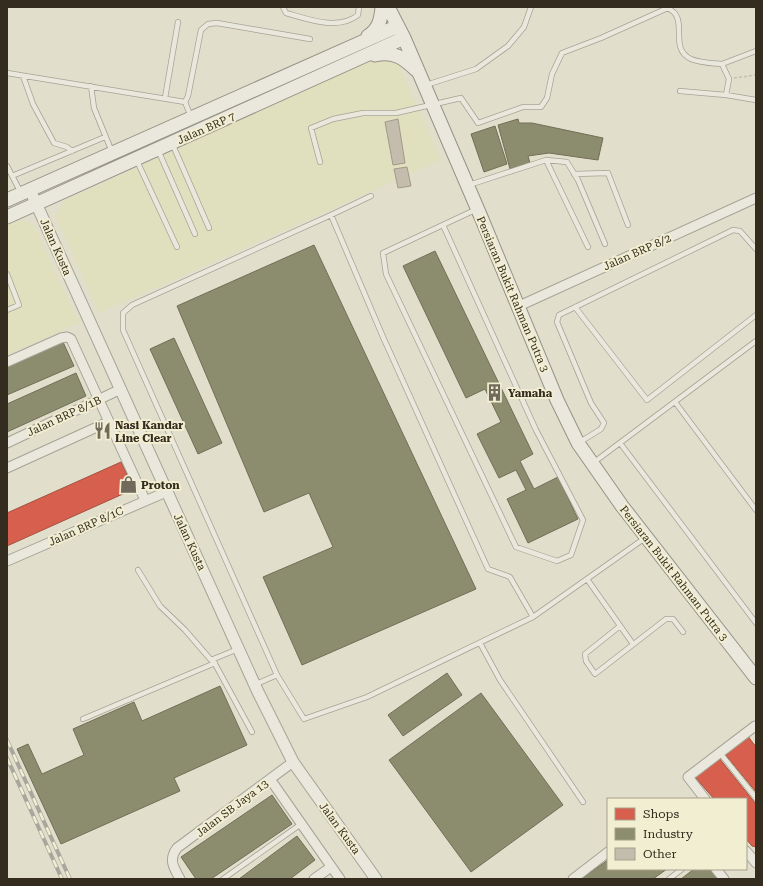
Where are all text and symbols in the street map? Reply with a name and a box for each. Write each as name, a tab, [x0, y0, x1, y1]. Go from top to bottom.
street label: Jalan BRP 7	[175, 110, 237, 147]
street label: Persiaran Bukit Rahman Putra 3	[474, 214, 551, 374]
street label: Jalan Kusta	[37, 217, 74, 278]
street label: Jalan BRP 8/2	[601, 232, 673, 273]
building icon: Yamaha	[485, 383, 505, 403]
place label: Yamaha	[508, 387, 553, 400]
street label: Jalan BRP 8/1B	[25, 394, 103, 439]
place label: Nasi Kandar Line Clear	[115, 419, 183, 445]
restaurant icon: Nasi Kandar Line Clear	[92, 421, 112, 441]
shop icon: Proton	[118, 475, 138, 495]
place label: Proton	[141, 479, 180, 492]
street label: Persiaran Bukit Rahman Putra 3	[617, 503, 730, 643]
street label: Jalan BRP 8/1C	[47, 504, 126, 549]
street label: Jalan Kusta	[171, 512, 208, 573]
street label: Jalan SB Jaya 13	[194, 777, 271, 840]
legend	[607, 798, 747, 870]
street label: Jalan Kusta	[316, 800, 363, 857]
text: Shops	[643, 807, 679, 821]
text: Industry	[643, 827, 694, 841]
text: Other	[643, 847, 676, 861]

